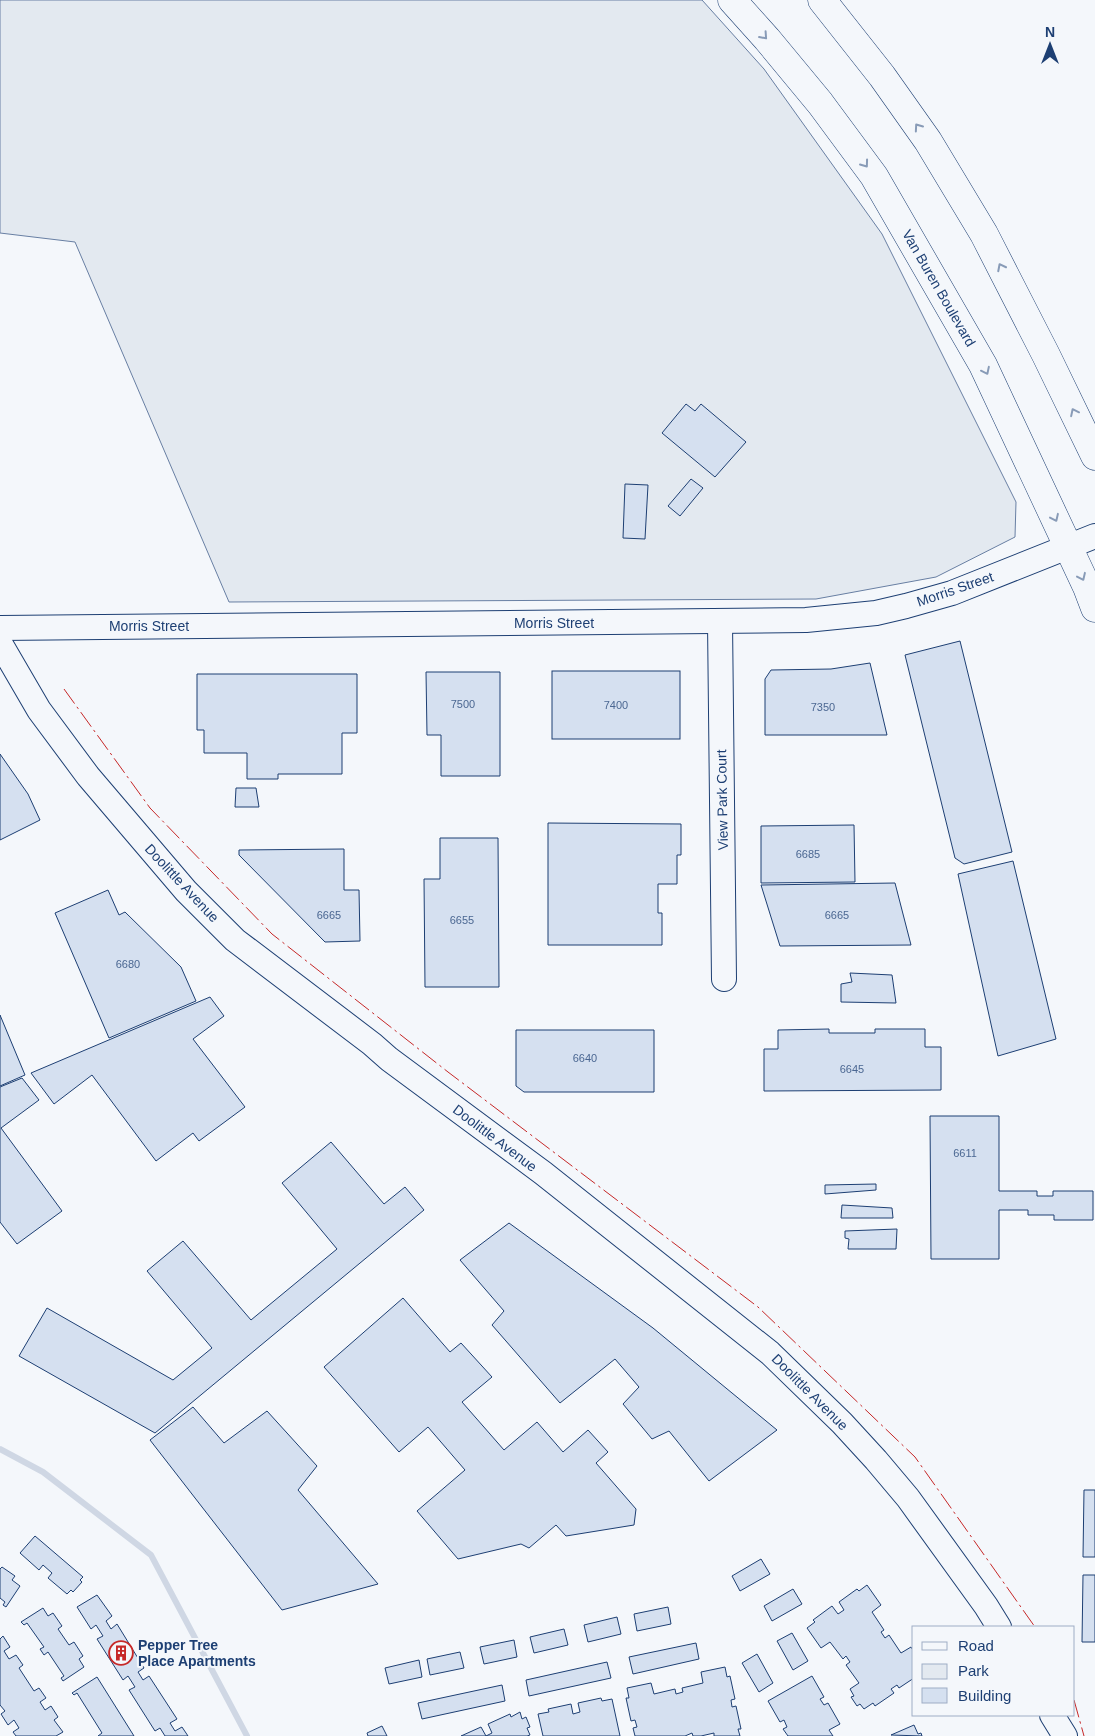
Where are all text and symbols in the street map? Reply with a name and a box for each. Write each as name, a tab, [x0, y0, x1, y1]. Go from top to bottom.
north arrow	[1025, 20, 1075, 70]
text: N	[1045, 24, 1055, 40]
one-way arrow	[759, 31, 768, 40]
one-way arrow	[915, 123, 924, 133]
one-way arrow	[859, 158, 868, 168]
street label: Van Buren Boulevard	[899, 227, 979, 349]
one-way arrow	[997, 263, 1007, 272]
one-way arrow	[979, 366, 990, 375]
one-way arrow	[1070, 408, 1080, 417]
one-way arrow	[1048, 513, 1059, 522]
street label: Morris Street	[915, 568, 996, 610]
one-way arrow	[1076, 572, 1087, 581]
street label: Morris Street	[514, 615, 594, 631]
street label: Morris Street	[109, 618, 189, 634]
house number: 7500	[451, 698, 475, 710]
house number: 7400	[604, 699, 628, 711]
house number: 7350	[811, 701, 835, 713]
street label: View Park Court	[713, 749, 731, 851]
street label: Doolittle Avenue	[142, 841, 222, 926]
house number: 6685	[796, 848, 820, 860]
house number: 6665	[317, 909, 341, 921]
house number: 6665	[825, 909, 849, 921]
house number: 6655	[450, 914, 474, 926]
house number: 6680	[116, 958, 140, 970]
house number: 6640	[573, 1052, 597, 1064]
house number: 6645	[840, 1063, 864, 1075]
street label: Doolittle Avenue	[450, 1101, 540, 1175]
house number: 6611	[953, 1147, 977, 1159]
street label: Doolittle Avenue	[769, 1351, 851, 1433]
legend	[912, 1626, 1075, 1716]
place label: Pepper Tree Place Apartments	[138, 1637, 256, 1669]
text: Road	[958, 1637, 994, 1654]
building icon: Pepper Tree Place Apartments	[108, 1640, 134, 1666]
text: Park	[958, 1662, 989, 1679]
text: Building	[958, 1687, 1011, 1704]

